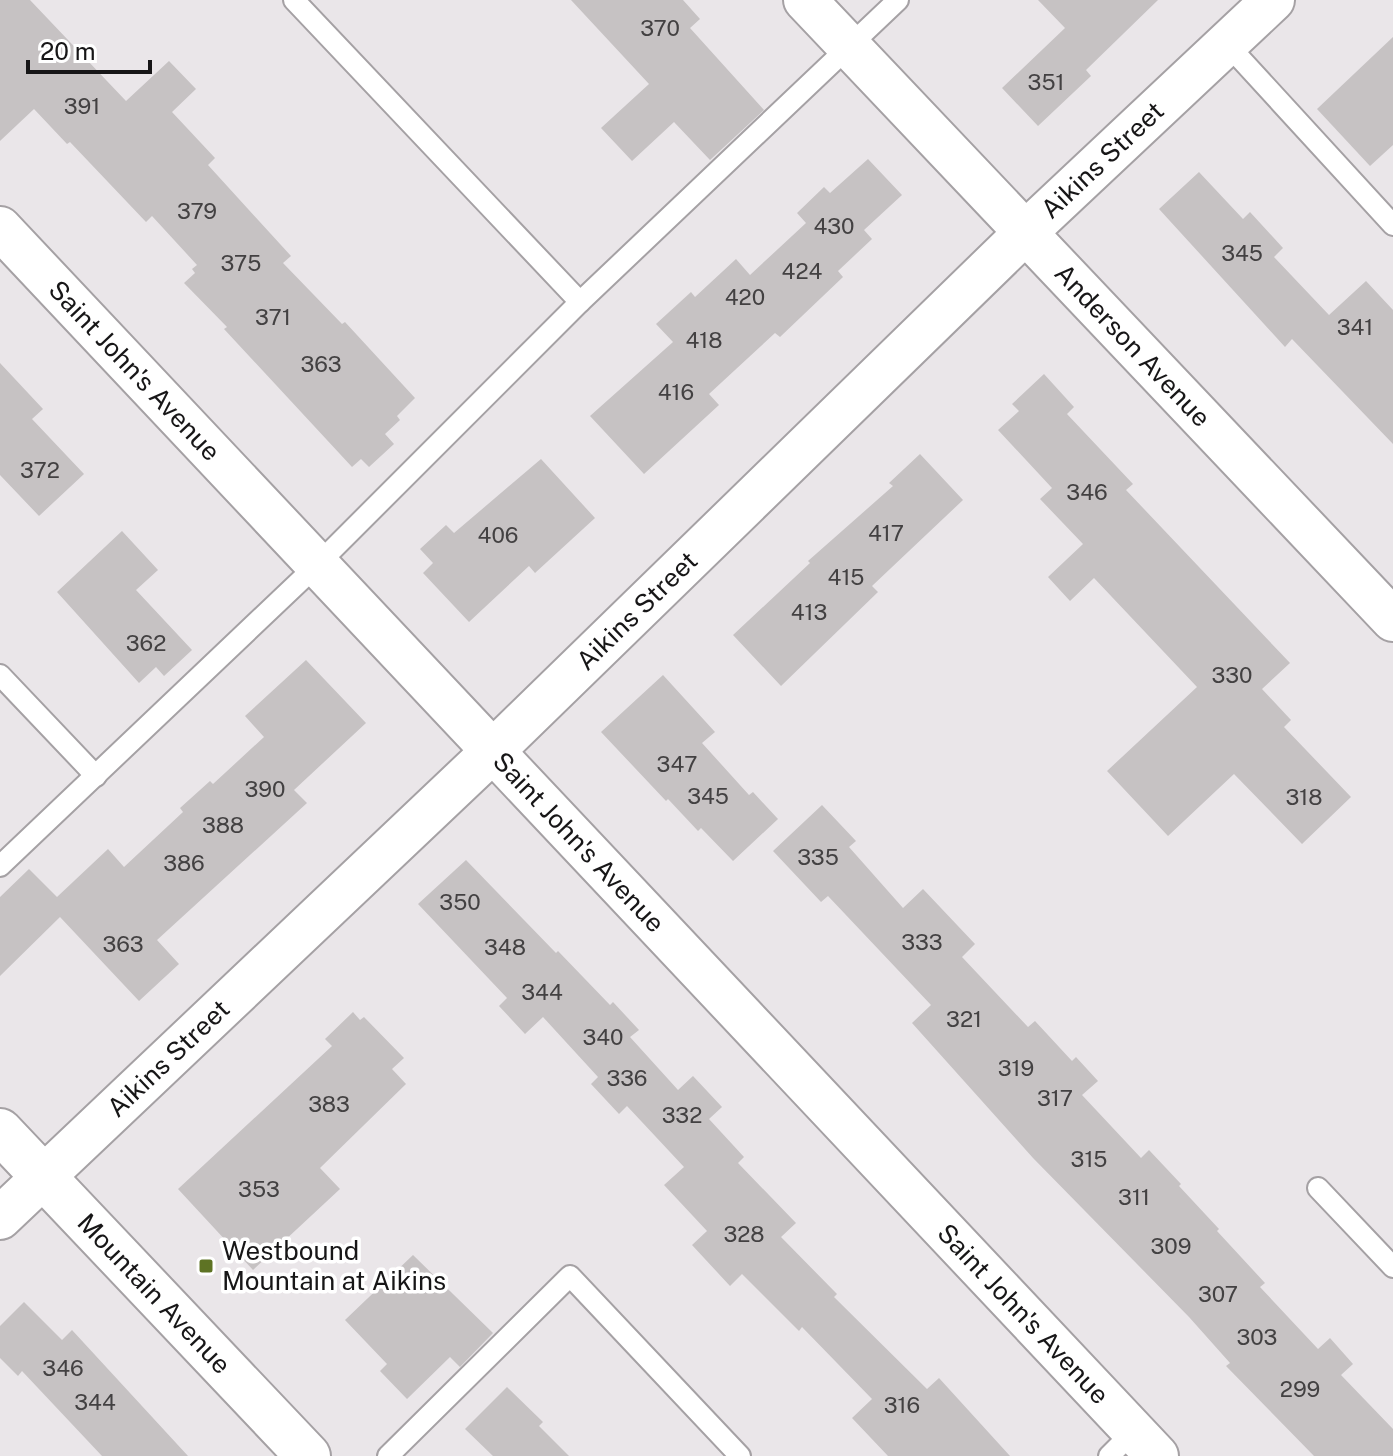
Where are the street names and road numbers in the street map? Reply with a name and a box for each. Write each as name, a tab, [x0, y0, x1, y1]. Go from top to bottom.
street label: Aikins Street	[1035, 95, 1170, 225]
street label: Anderson Avenue	[1049, 257, 1217, 433]
street label: Saint John's Avenue	[43, 274, 227, 467]
street label: Aikins Street	[570, 545, 704, 676]
street label: Saint John's Avenue	[487, 745, 671, 938]
street label: Aikins Street	[101, 993, 236, 1123]
street label: Mountain Avenue	[71, 1207, 238, 1380]
street label: Saint John's Avenue	[931, 1217, 1116, 1410]

